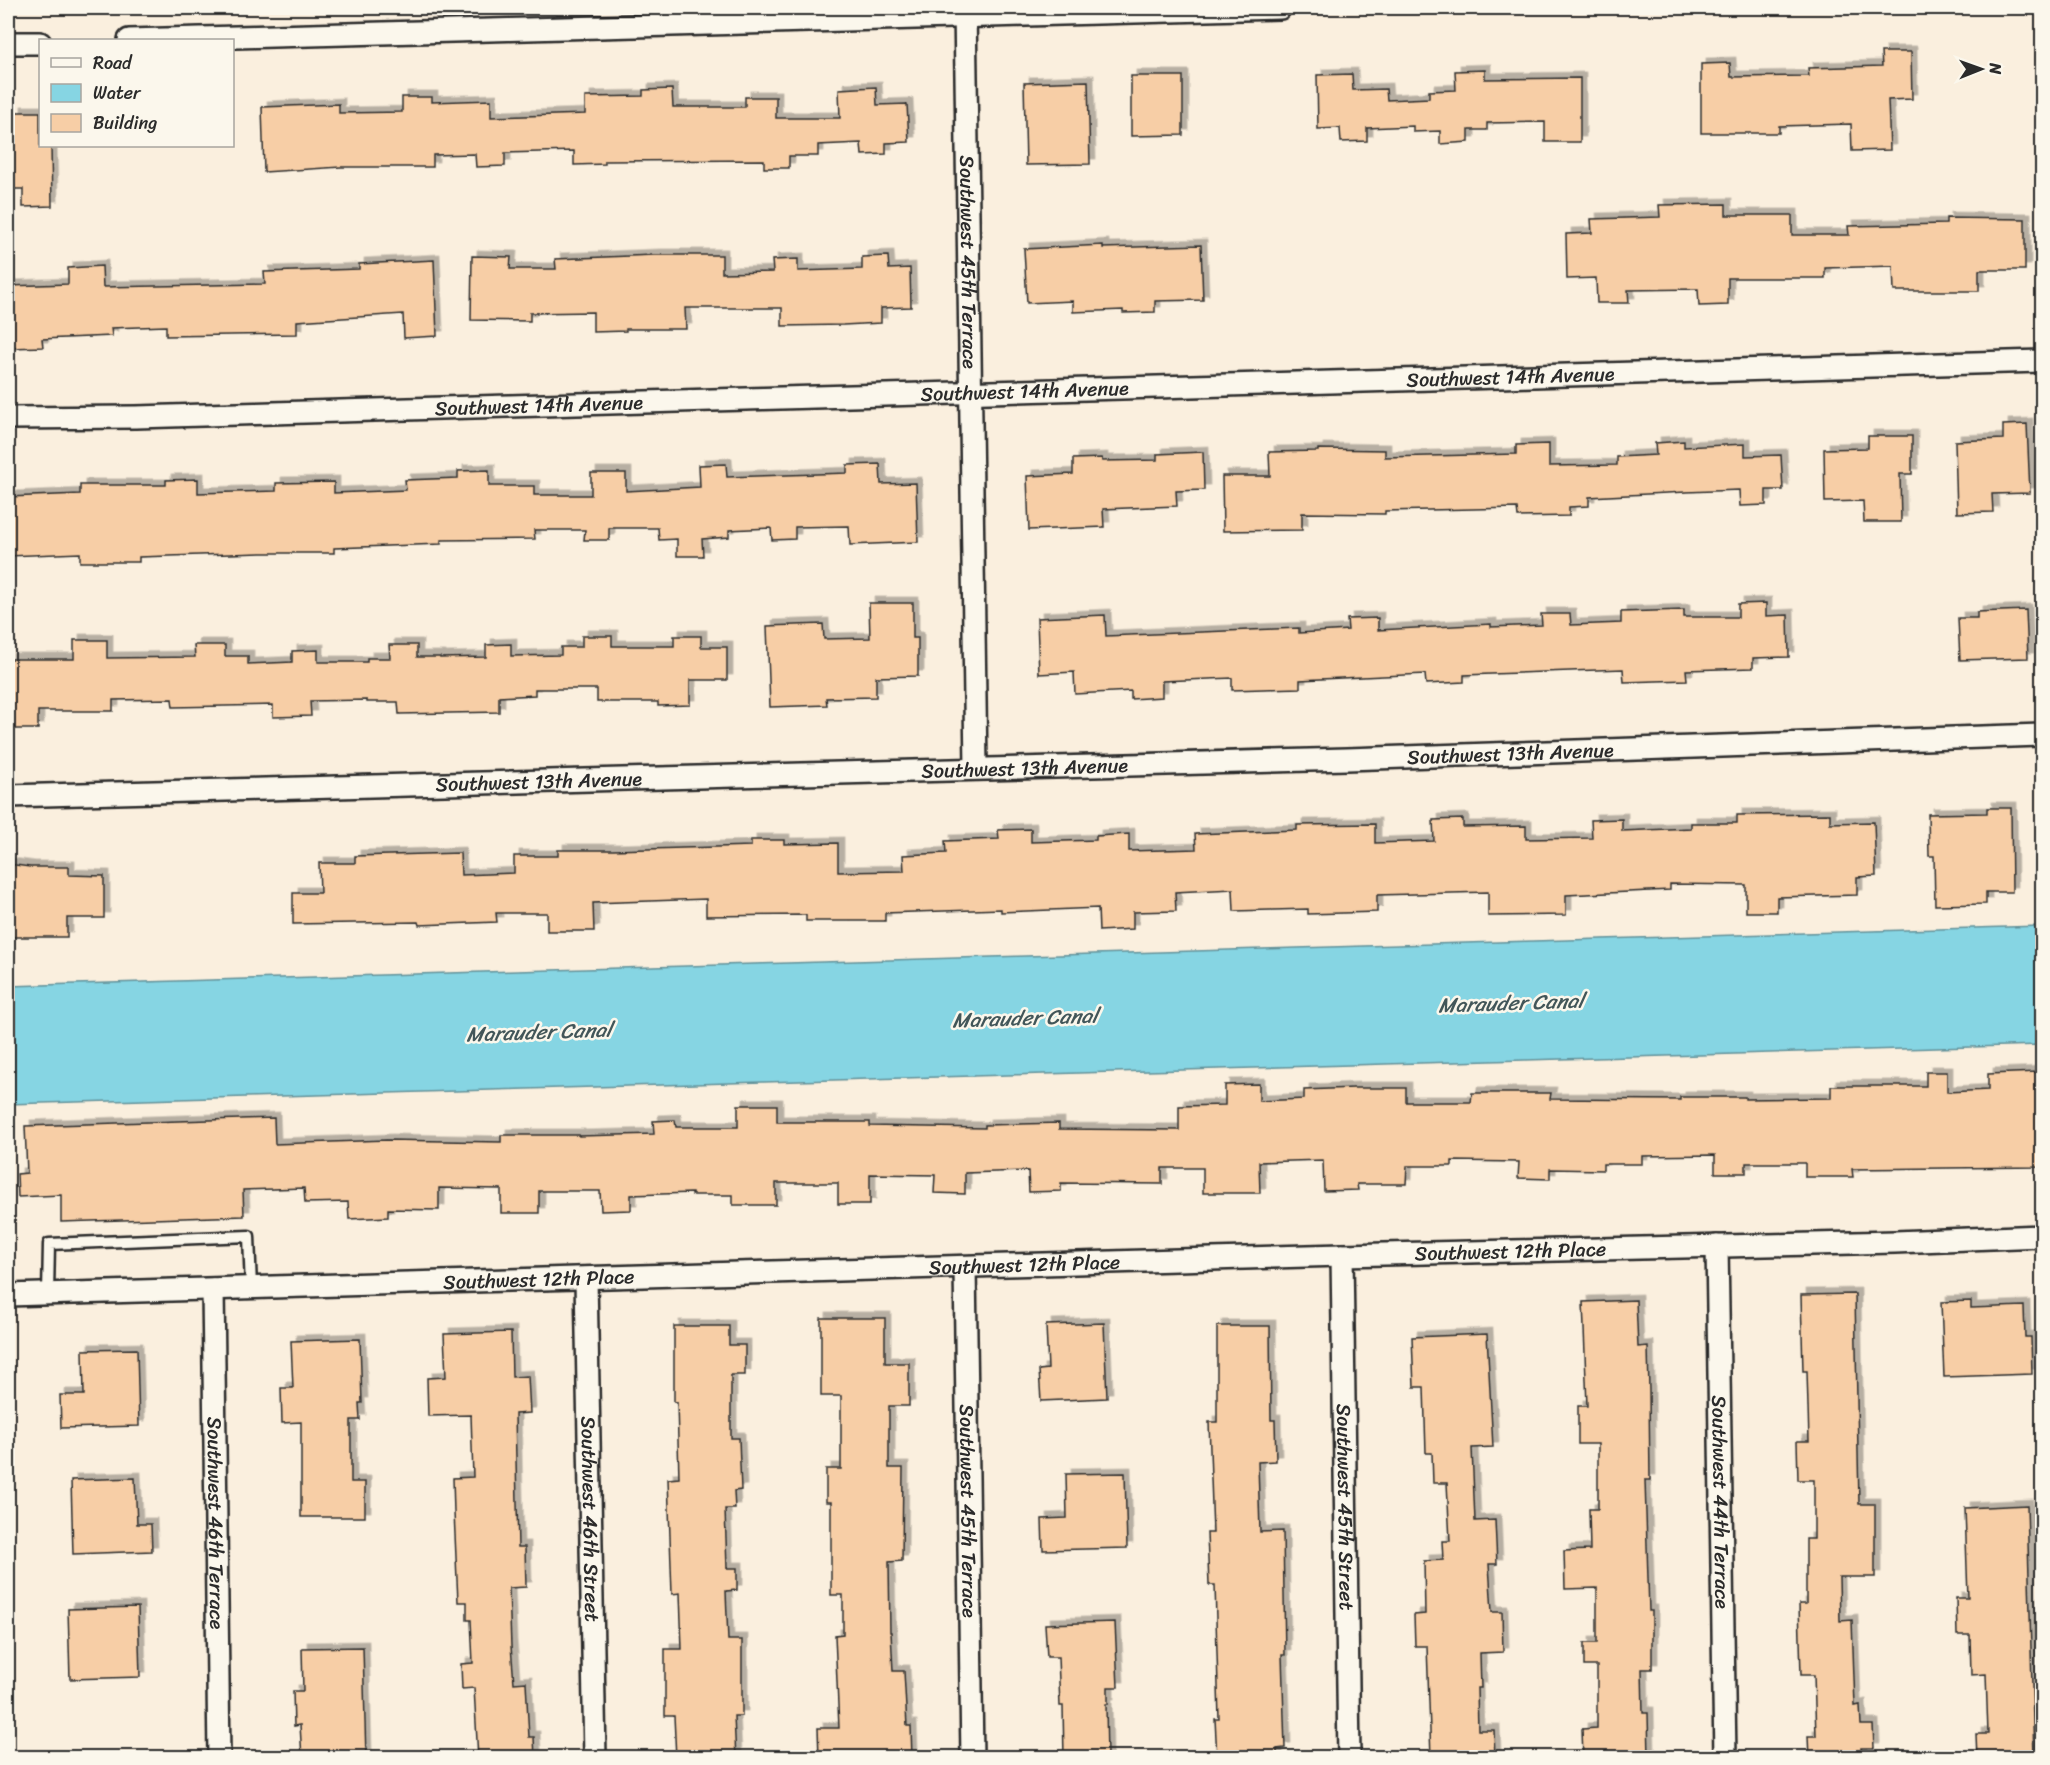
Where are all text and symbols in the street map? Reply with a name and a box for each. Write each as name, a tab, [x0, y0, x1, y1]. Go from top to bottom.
legend	[39, 39, 234, 147]
north arrow	[1951, 39, 2011, 99]
text: Road	[93, 47, 133, 79]
text: N	[1981, 62, 2010, 75]
text: Water	[93, 77, 142, 109]
text: Building	[93, 107, 157, 139]
street label: Southwest 45th Terrace	[949, 155, 987, 369]
street label: Southwest 14th Avenue	[1406, 357, 1615, 398]
street label: Southwest 14th Avenue	[920, 371, 1130, 412]
street label: Southwest 14th Avenue	[434, 385, 644, 426]
street label: Southwest 13th Avenue	[1407, 733, 1615, 775]
street label: Southwest 13th Avenue	[921, 748, 1129, 789]
street label: Southwest 13th Avenue	[435, 761, 643, 802]
water label: Marauder Canal	[1438, 981, 1589, 1025]
water label: Marauder Canal	[952, 996, 1103, 1040]
water label: Marauder Canal	[466, 1010, 617, 1054]
street label: Southwest 12th Place	[1414, 1232, 1606, 1271]
street label: Southwest 12th Place	[928, 1245, 1121, 1285]
street label: Southwest 12th Place	[443, 1259, 635, 1300]
street label: Southwest 44th Terrace	[1701, 1395, 1740, 1609]
street label: Southwest 45th Street	[1326, 1403, 1364, 1611]
street label: Southwest 45th Terrace	[949, 1404, 987, 1618]
street label: Southwest 46th Terrace	[197, 1416, 234, 1630]
street label: Southwest 46th Street	[571, 1416, 609, 1622]

